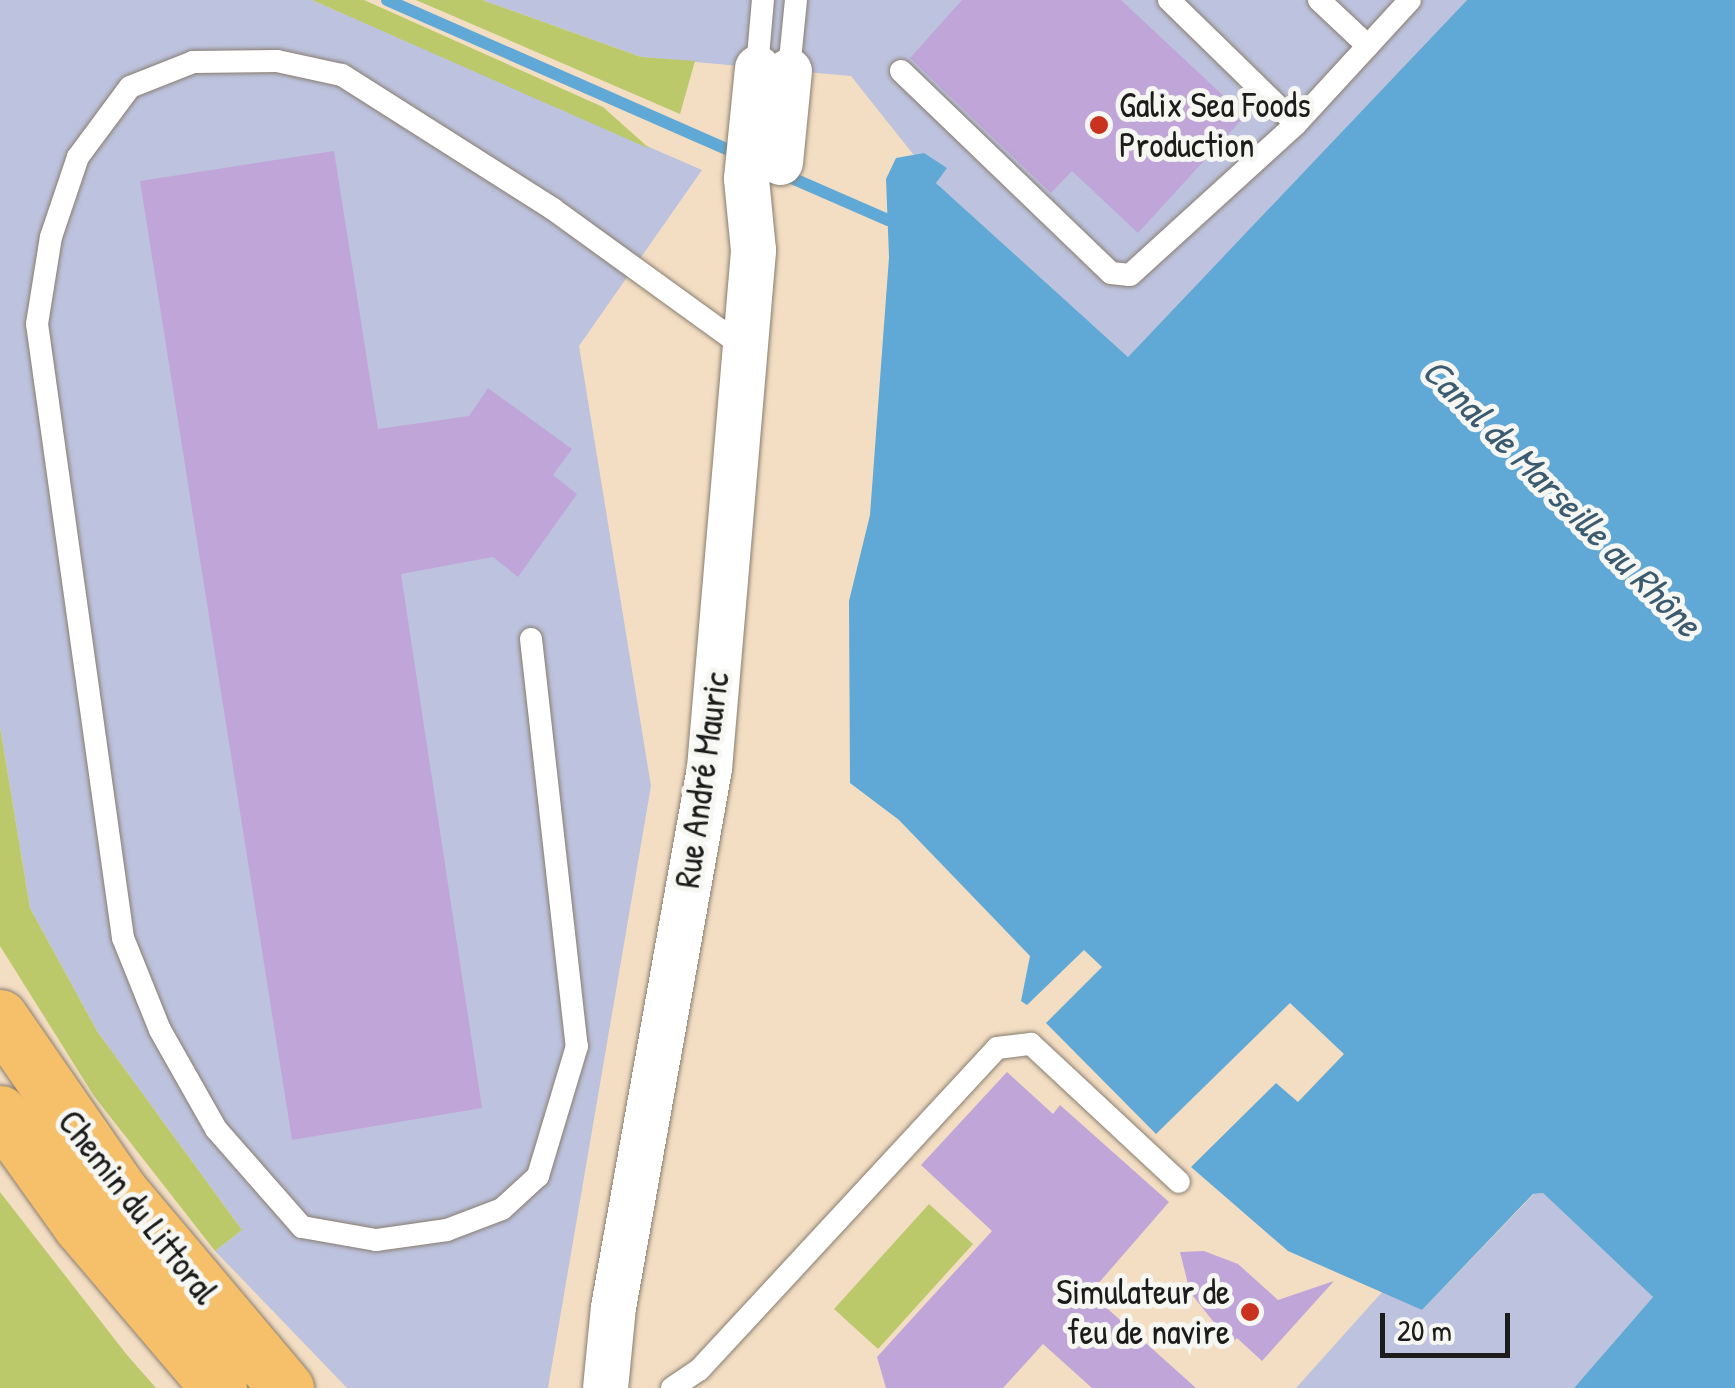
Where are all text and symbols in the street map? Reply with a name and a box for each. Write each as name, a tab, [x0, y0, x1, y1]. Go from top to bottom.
place label: Galix Sea Foods Production	[1119, 84, 1311, 166]
marker: Galix Sea Foods Production	[1088, 114, 1110, 136]
water label: Canal de Marseille au Rhône	[1413, 348, 1711, 646]
street label: Rue André Mauric	[666, 669, 738, 891]
street label: Chemin du Littoral	[49, 1102, 227, 1312]
place label: Simulateur de feu de navire	[1056, 1271, 1230, 1353]
scale bar	[1385, 1293, 1515, 1355]
marker: Simulateur de feu de navire	[1239, 1301, 1261, 1323]
text: 20 m	[1397, 1310, 1452, 1350]

